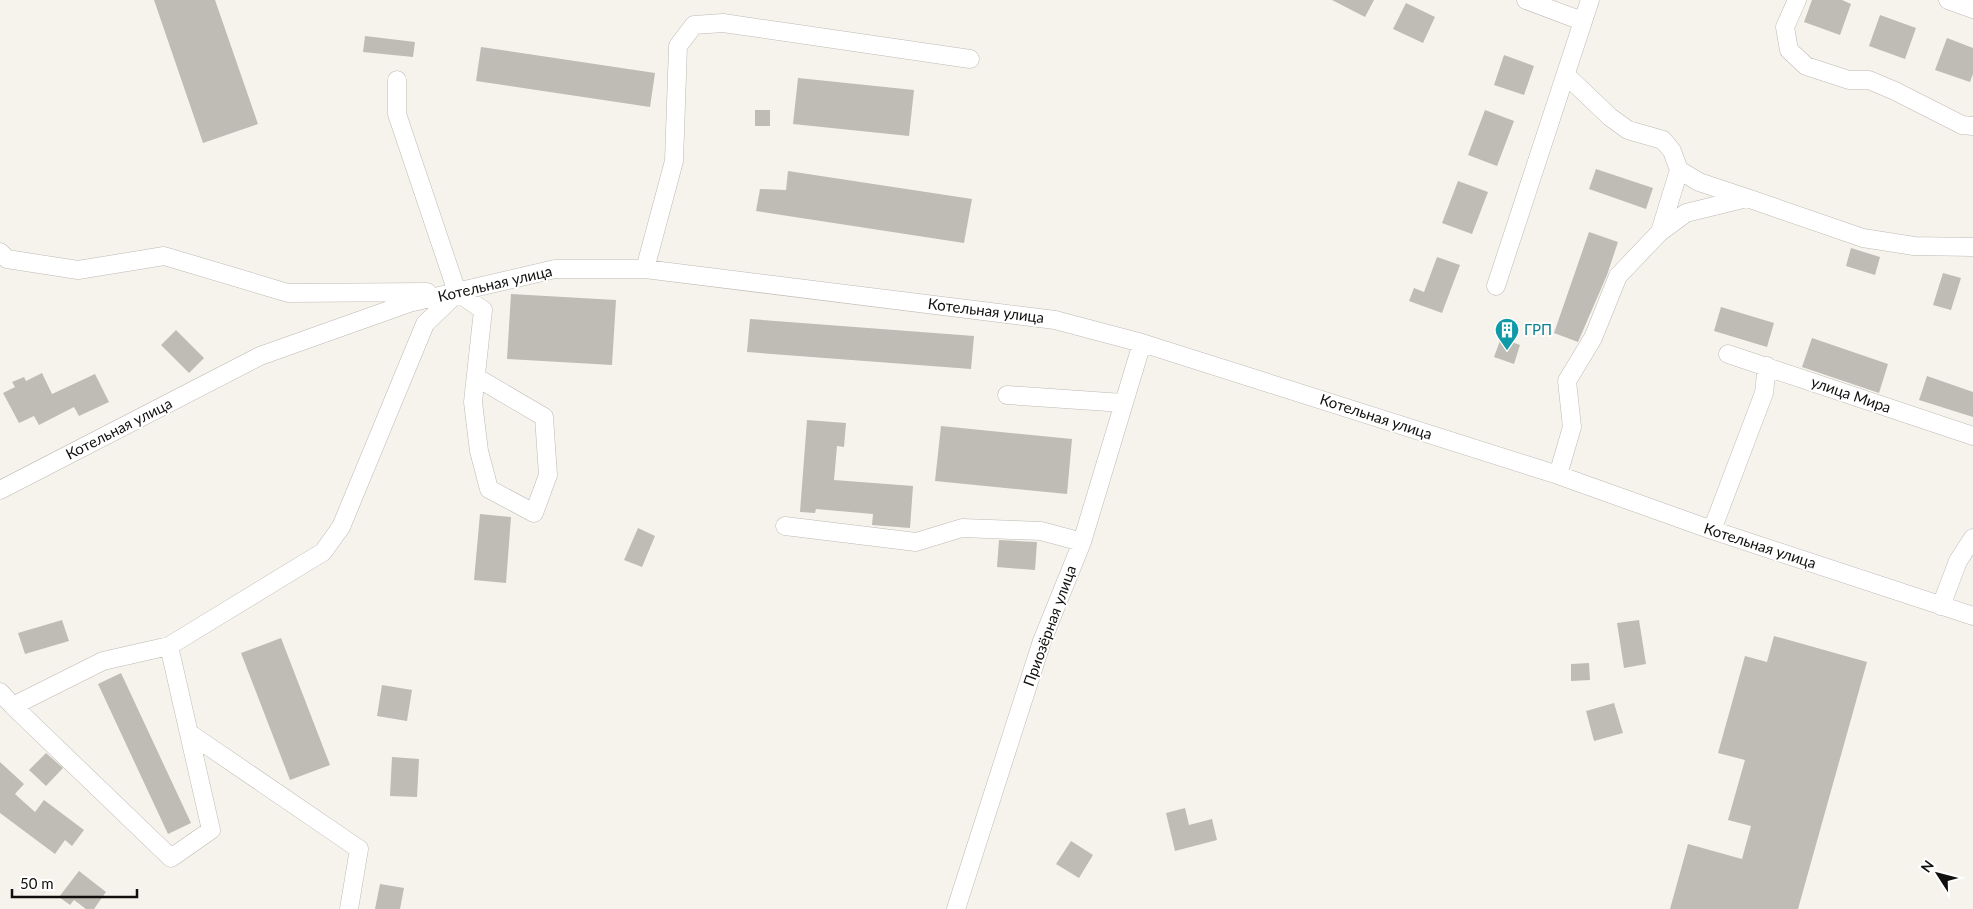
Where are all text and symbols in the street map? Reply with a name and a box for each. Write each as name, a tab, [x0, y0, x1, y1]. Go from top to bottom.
street label: Котельная улица	[436, 261, 554, 305]
street label: Котельная улица	[927, 294, 1045, 326]
building icon: ГРП	[1494, 317, 1520, 351]
place label: ГРП	[1524, 320, 1552, 338]
street label: улица Мира	[1809, 372, 1894, 416]
street label: Котельная улица	[1318, 389, 1435, 443]
street label: Котельная улица	[62, 394, 175, 463]
street label: Котельная улица	[1702, 518, 1819, 572]
street label: Приозёрная улица	[1019, 563, 1079, 689]
north arrow	[1913, 849, 1963, 899]
text: N	[1917, 857, 1937, 875]
scale bar	[12, 866, 138, 898]
text: 50 m	[20, 874, 54, 892]

